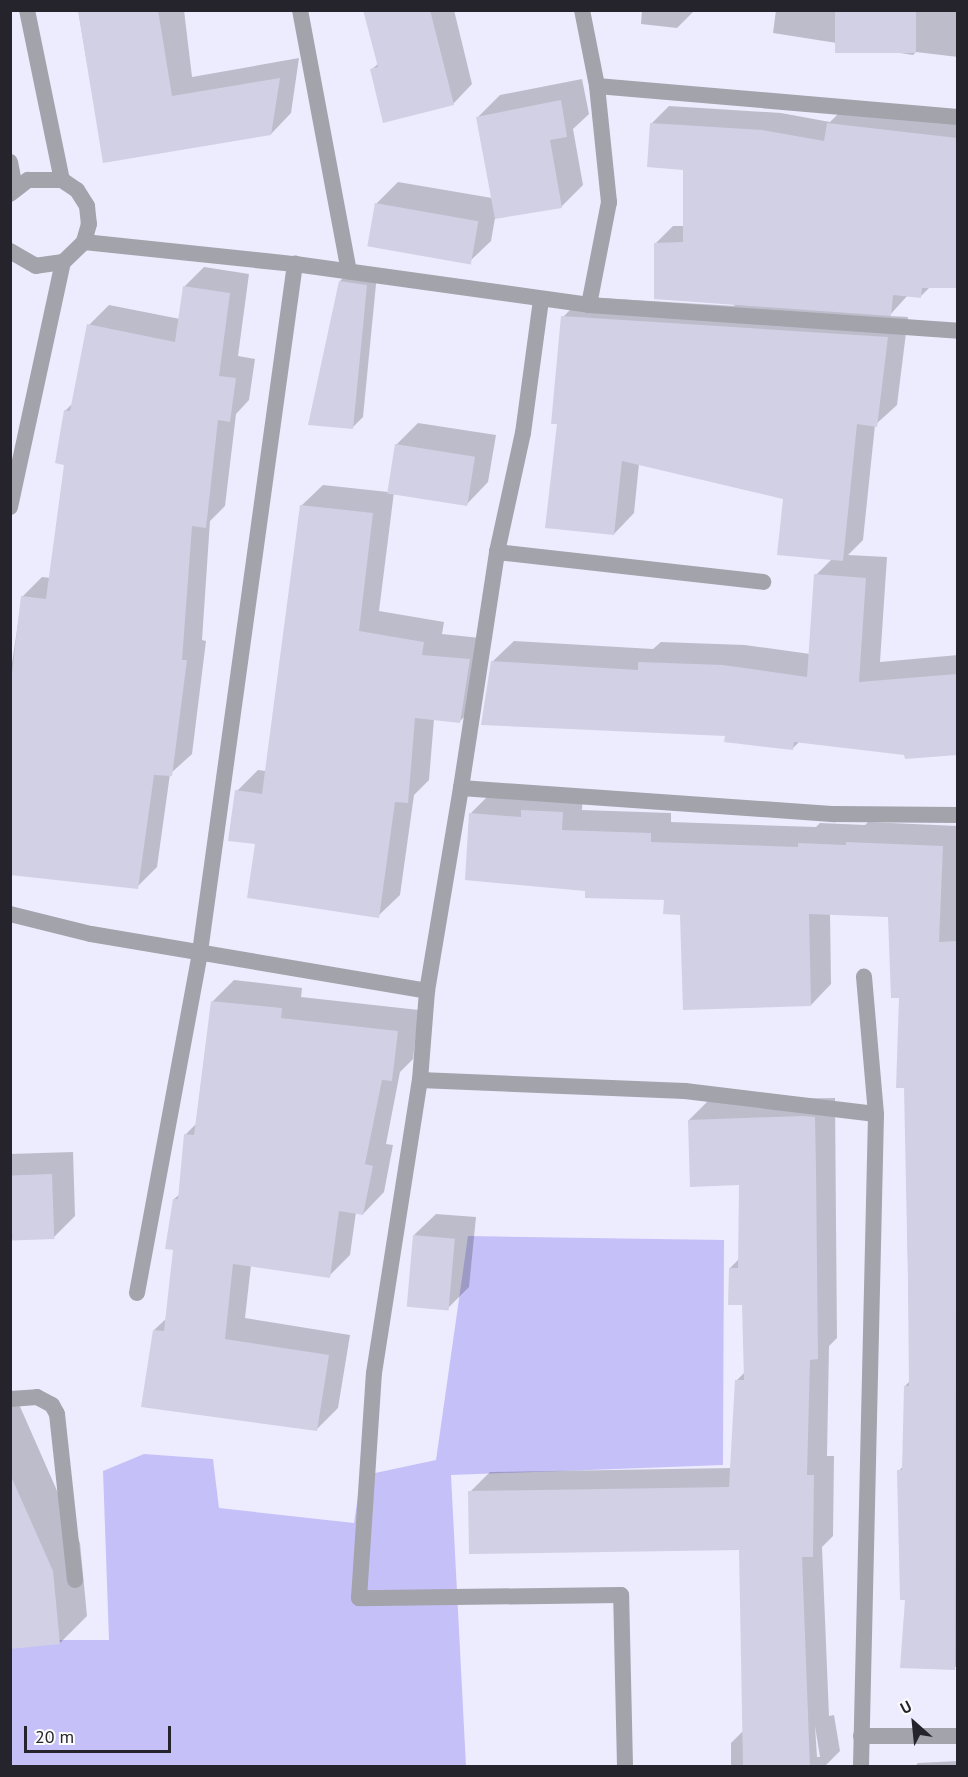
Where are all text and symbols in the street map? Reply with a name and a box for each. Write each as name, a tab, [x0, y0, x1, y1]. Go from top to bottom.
north arrow	[884, 1693, 944, 1753]
text: U	[897, 1696, 915, 1718]
scale bar	[27, 1714, 174, 1752]
text: 20 m	[35, 1725, 74, 1748]

